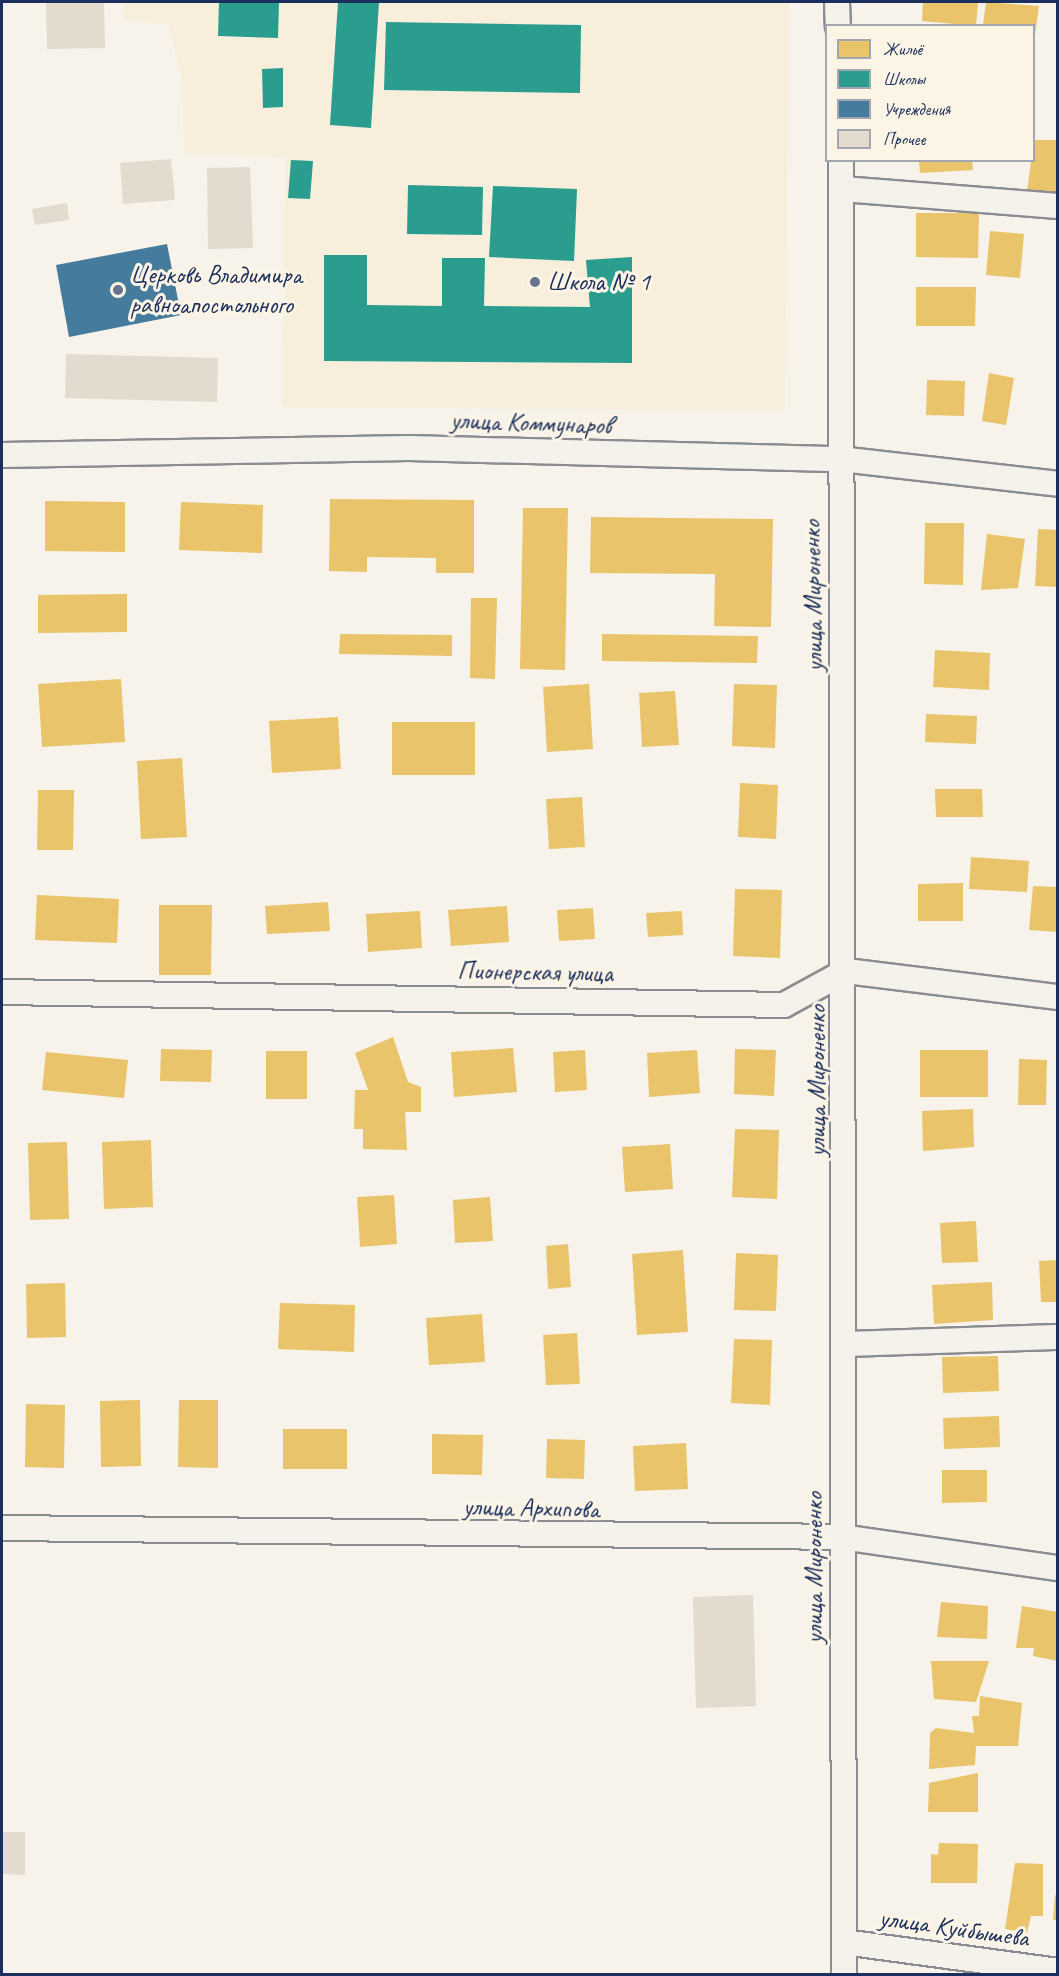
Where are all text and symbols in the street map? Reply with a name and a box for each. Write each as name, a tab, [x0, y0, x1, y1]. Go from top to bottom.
legend	[825, 24, 1035, 162]
text: Жильё	[883, 38, 922, 60]
text: Школы	[883, 68, 925, 90]
text: Учреждения	[883, 98, 950, 120]
text: Прочее	[883, 128, 925, 150]
place label: Церковь Владимира равноапостольного	[130, 259, 304, 320]
place label: Школа № 1	[547, 266, 650, 298]
marker: Школа № 1	[528, 275, 542, 289]
marker: Церковь Владимира равноапостольного	[111, 283, 125, 297]
street label: улица Коммунаров	[449, 405, 613, 441]
street label: улица Мироненко	[796, 520, 830, 672]
street label: Пионерская улица	[456, 955, 614, 989]
street label: улица Мироненко	[801, 1005, 833, 1157]
street label: улица Архипова	[463, 1491, 599, 1525]
street label: улица Мироненко	[798, 1492, 830, 1644]
street label: улица Куйбышева	[877, 1902, 1031, 1954]

